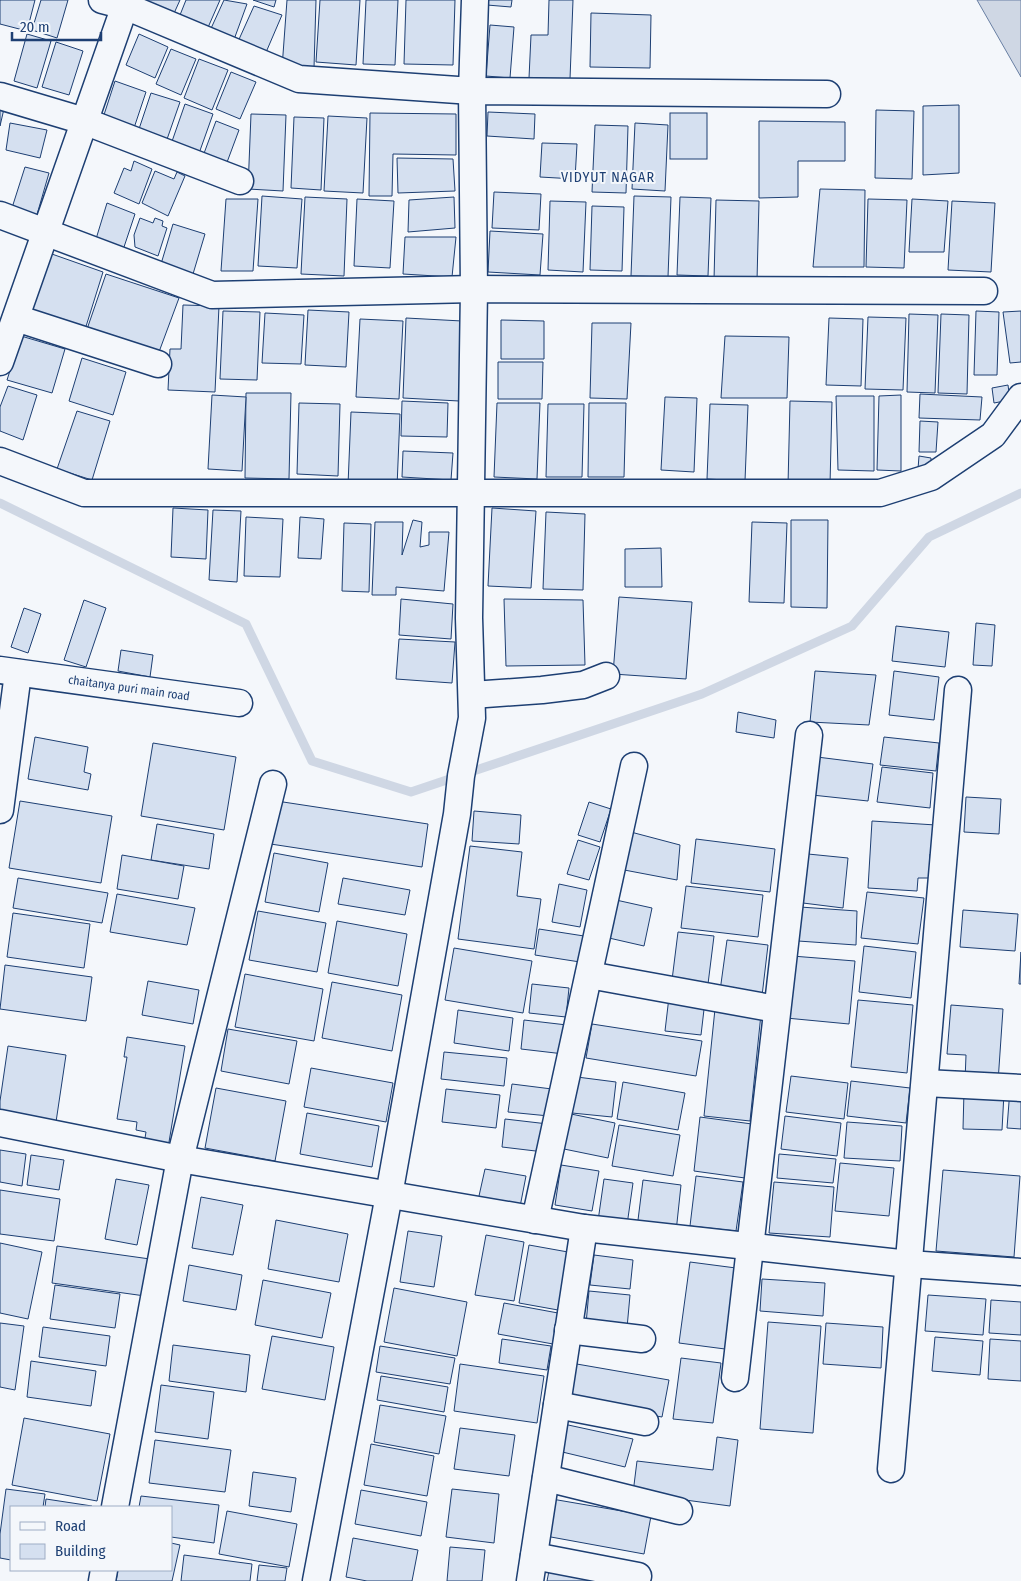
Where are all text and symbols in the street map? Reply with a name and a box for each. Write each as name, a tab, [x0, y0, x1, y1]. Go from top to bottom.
scale bar	[12, 10, 101, 42]
text: 20 m	[20, 18, 50, 36]
district label: VIDYUT NAGAR	[561, 169, 655, 186]
street label: chaitanya puri main road	[67, 673, 191, 703]
legend	[10, 1506, 172, 1571]
text: Road	[55, 1517, 86, 1535]
text: Building	[55, 1542, 106, 1560]

